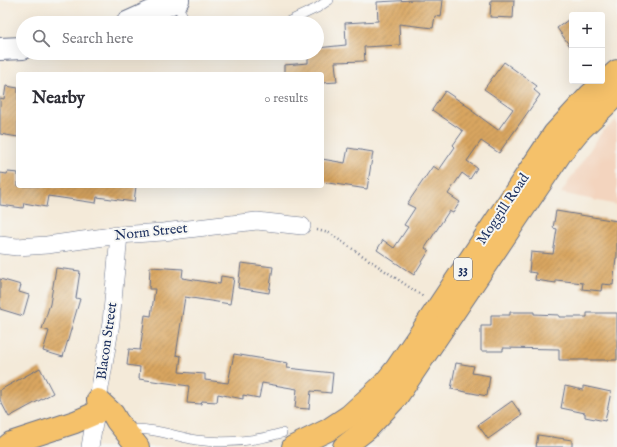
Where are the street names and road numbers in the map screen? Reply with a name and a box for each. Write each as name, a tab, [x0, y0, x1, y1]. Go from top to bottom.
street label: Moggill Road	[473, 170, 534, 248]
street label: Norm Street	[114, 219, 188, 245]
road number: 33	[454, 258, 472, 280]
street label: Blacon Street	[93, 301, 121, 381]

